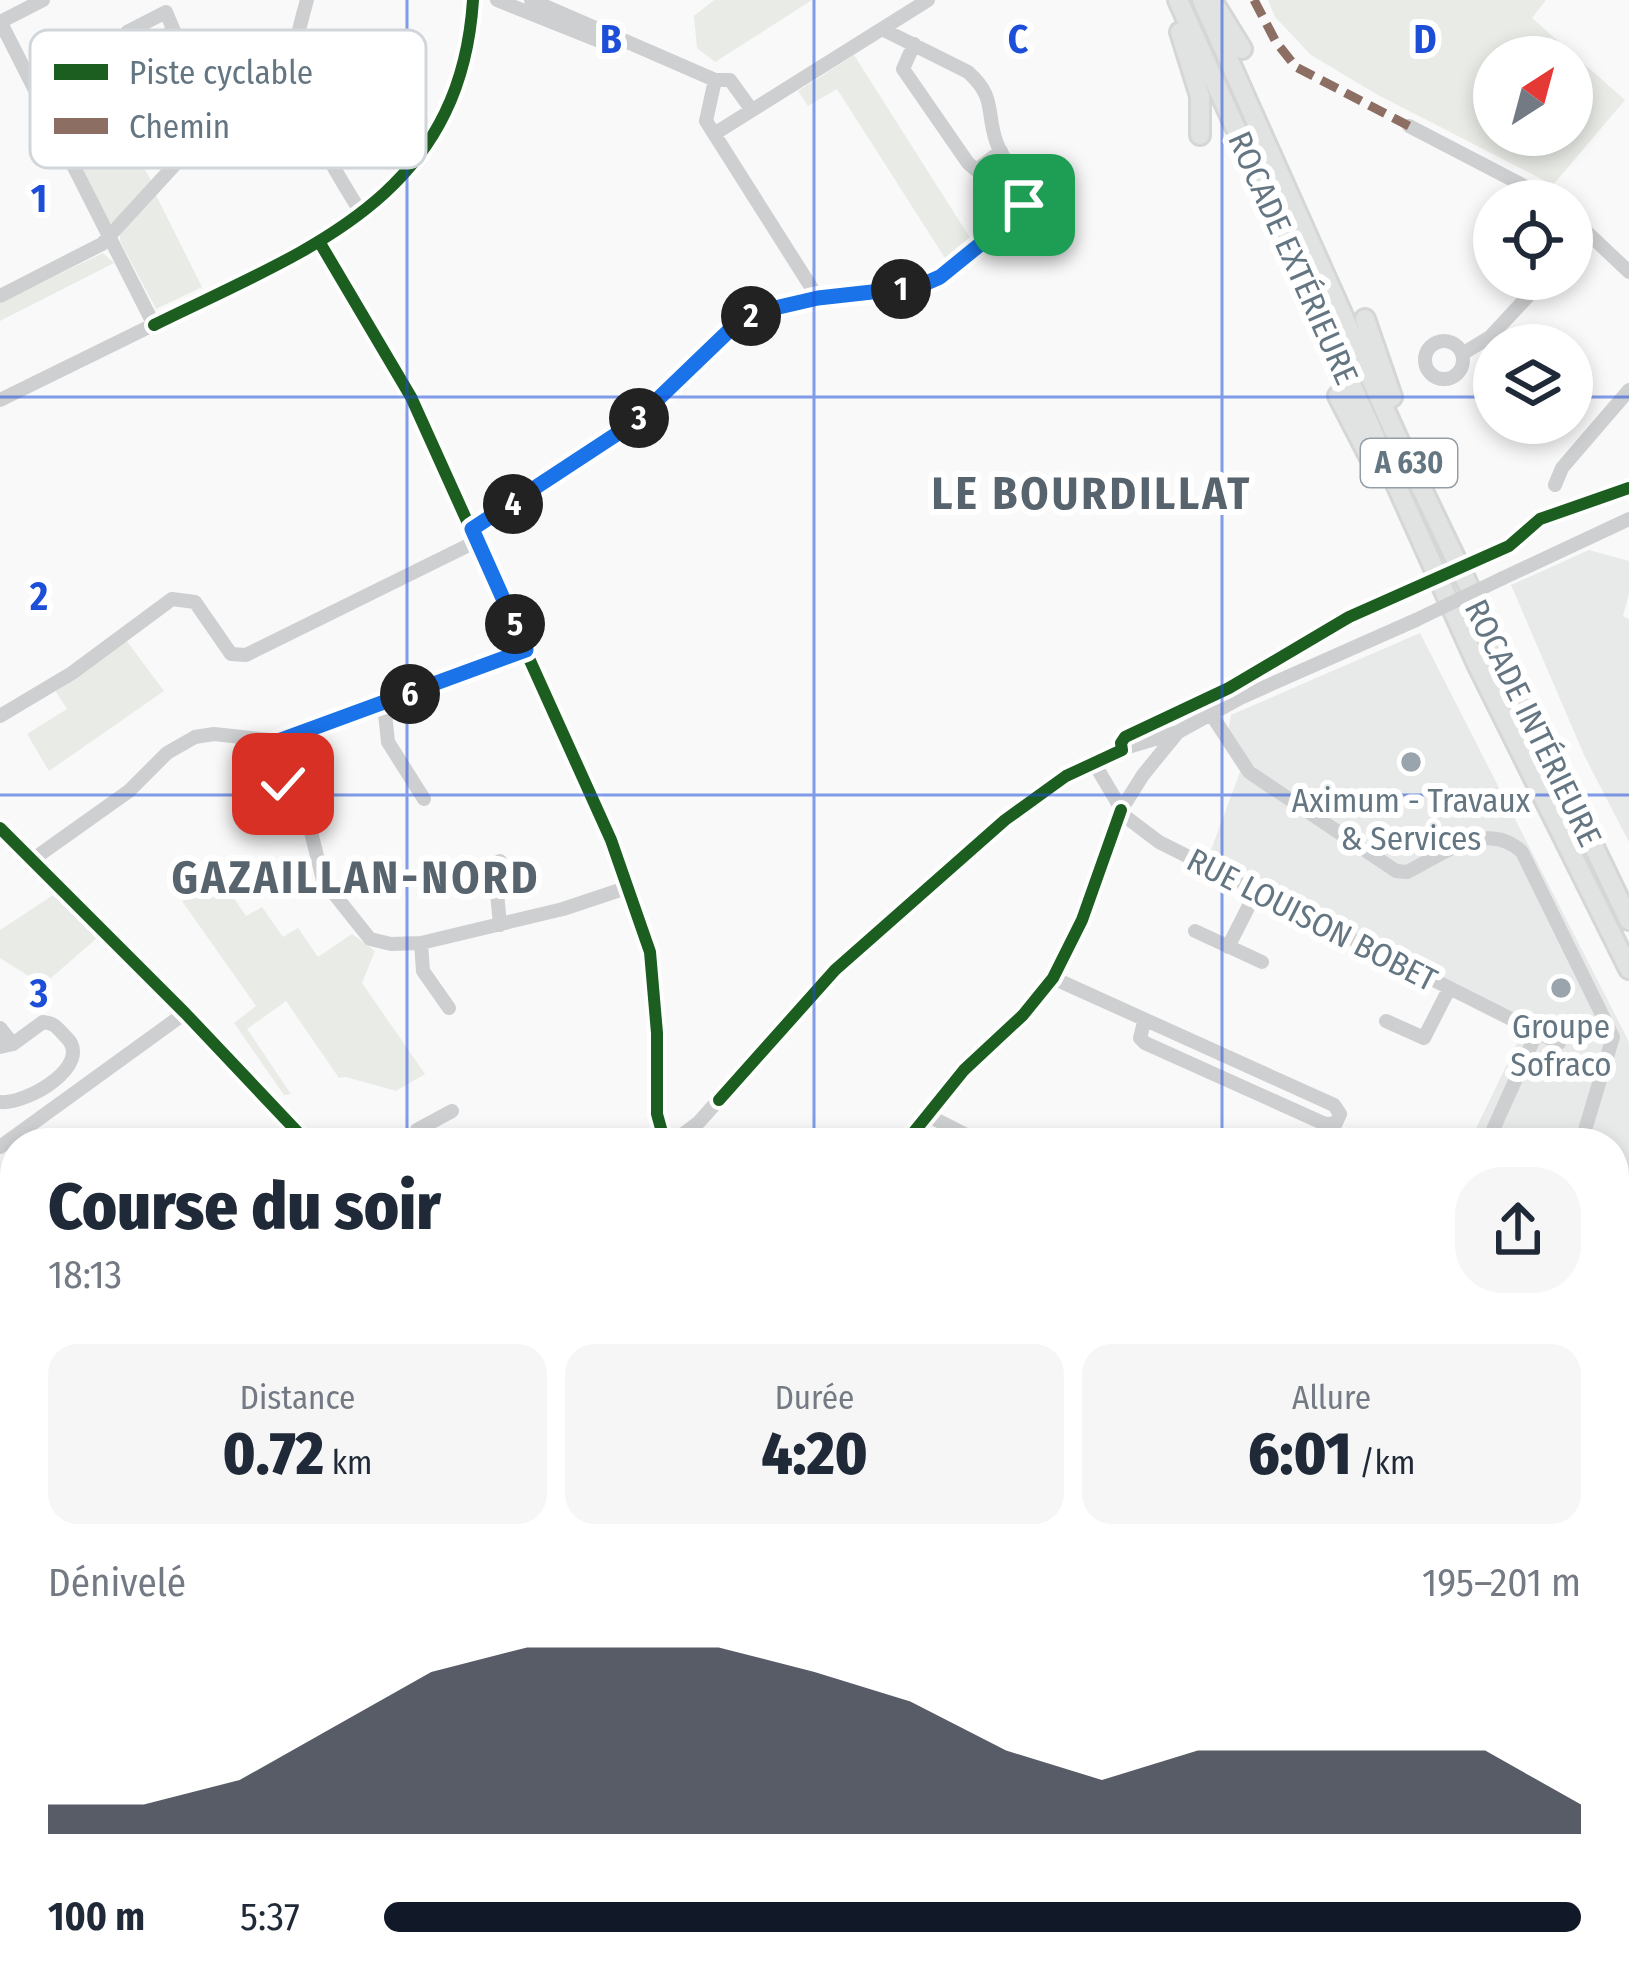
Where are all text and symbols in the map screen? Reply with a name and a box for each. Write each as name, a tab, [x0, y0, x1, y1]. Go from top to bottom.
text: B	[600, 17, 622, 63]
text: C	[1008, 17, 1029, 63]
text: D	[1413, 17, 1437, 63]
legend	[30, 30, 426, 168]
north arrow	[1473, 36, 1593, 156]
map controls	[1473, 36, 1593, 444]
text: Piste cyclable	[129, 53, 313, 93]
text: Chemin	[129, 107, 230, 147]
street label: ROCADE EXTÉRIEURE	[1219, 126, 1367, 390]
pin	[973, 154, 1075, 256]
icon: arrive	[991, 172, 1057, 238]
text: 1	[31, 176, 47, 222]
button: locate	[1473, 180, 1593, 300]
pin: 1	[871, 259, 931, 319]
text: 1	[894, 269, 908, 309]
pin: 2	[721, 286, 781, 346]
text: 2	[743, 296, 759, 336]
button: layers	[1473, 324, 1593, 444]
pin: 3	[609, 388, 669, 448]
text: 3	[631, 398, 647, 438]
road number: A 630	[1361, 439, 1457, 487]
district label: LE BOURDILLAT	[932, 467, 1252, 521]
pin: 4	[483, 474, 543, 534]
text: 4	[505, 484, 521, 524]
text: 2	[29, 574, 48, 620]
street label: ROCADE INTÉRIEURE	[1456, 593, 1610, 853]
pin: 5	[485, 594, 545, 654]
text: 5	[507, 604, 523, 644]
pin: 6	[380, 664, 440, 724]
text: 6	[401, 674, 419, 714]
pin	[232, 733, 334, 835]
marker: Aximum - Travaux & Services	[1398, 749, 1424, 775]
icon: check	[250, 751, 316, 817]
place label: Aximum - Travaux & Services	[1292, 781, 1531, 859]
street label: RUE LOUISON BOBET	[1181, 840, 1444, 1001]
district label: GAZAILLAN-NORD	[171, 851, 541, 905]
text: 3	[29, 971, 48, 1017]
marker: Groupe Sofraco	[1548, 975, 1574, 1001]
place label: Groupe Sofraco	[1510, 1007, 1612, 1085]
text: Course du soir	[48, 1167, 441, 1246]
button: share	[1455, 1167, 1581, 1293]
text: 18:13	[48, 1252, 122, 1298]
text: Distance	[240, 1378, 355, 1418]
text: Durée	[775, 1378, 854, 1418]
text: Allure	[1292, 1378, 1371, 1418]
text: 0.72	[223, 1418, 324, 1490]
text: 4:20	[761, 1418, 868, 1490]
text: 6:01	[1248, 1418, 1351, 1490]
text: km	[324, 1443, 372, 1483]
text: /km	[1351, 1443, 1415, 1483]
text: Dénivelé	[48, 1560, 186, 1606]
text: 195–201 m	[1422, 1560, 1581, 1606]
text: 100 m	[48, 1894, 145, 1940]
text: 5:37	[240, 1894, 300, 1940]

